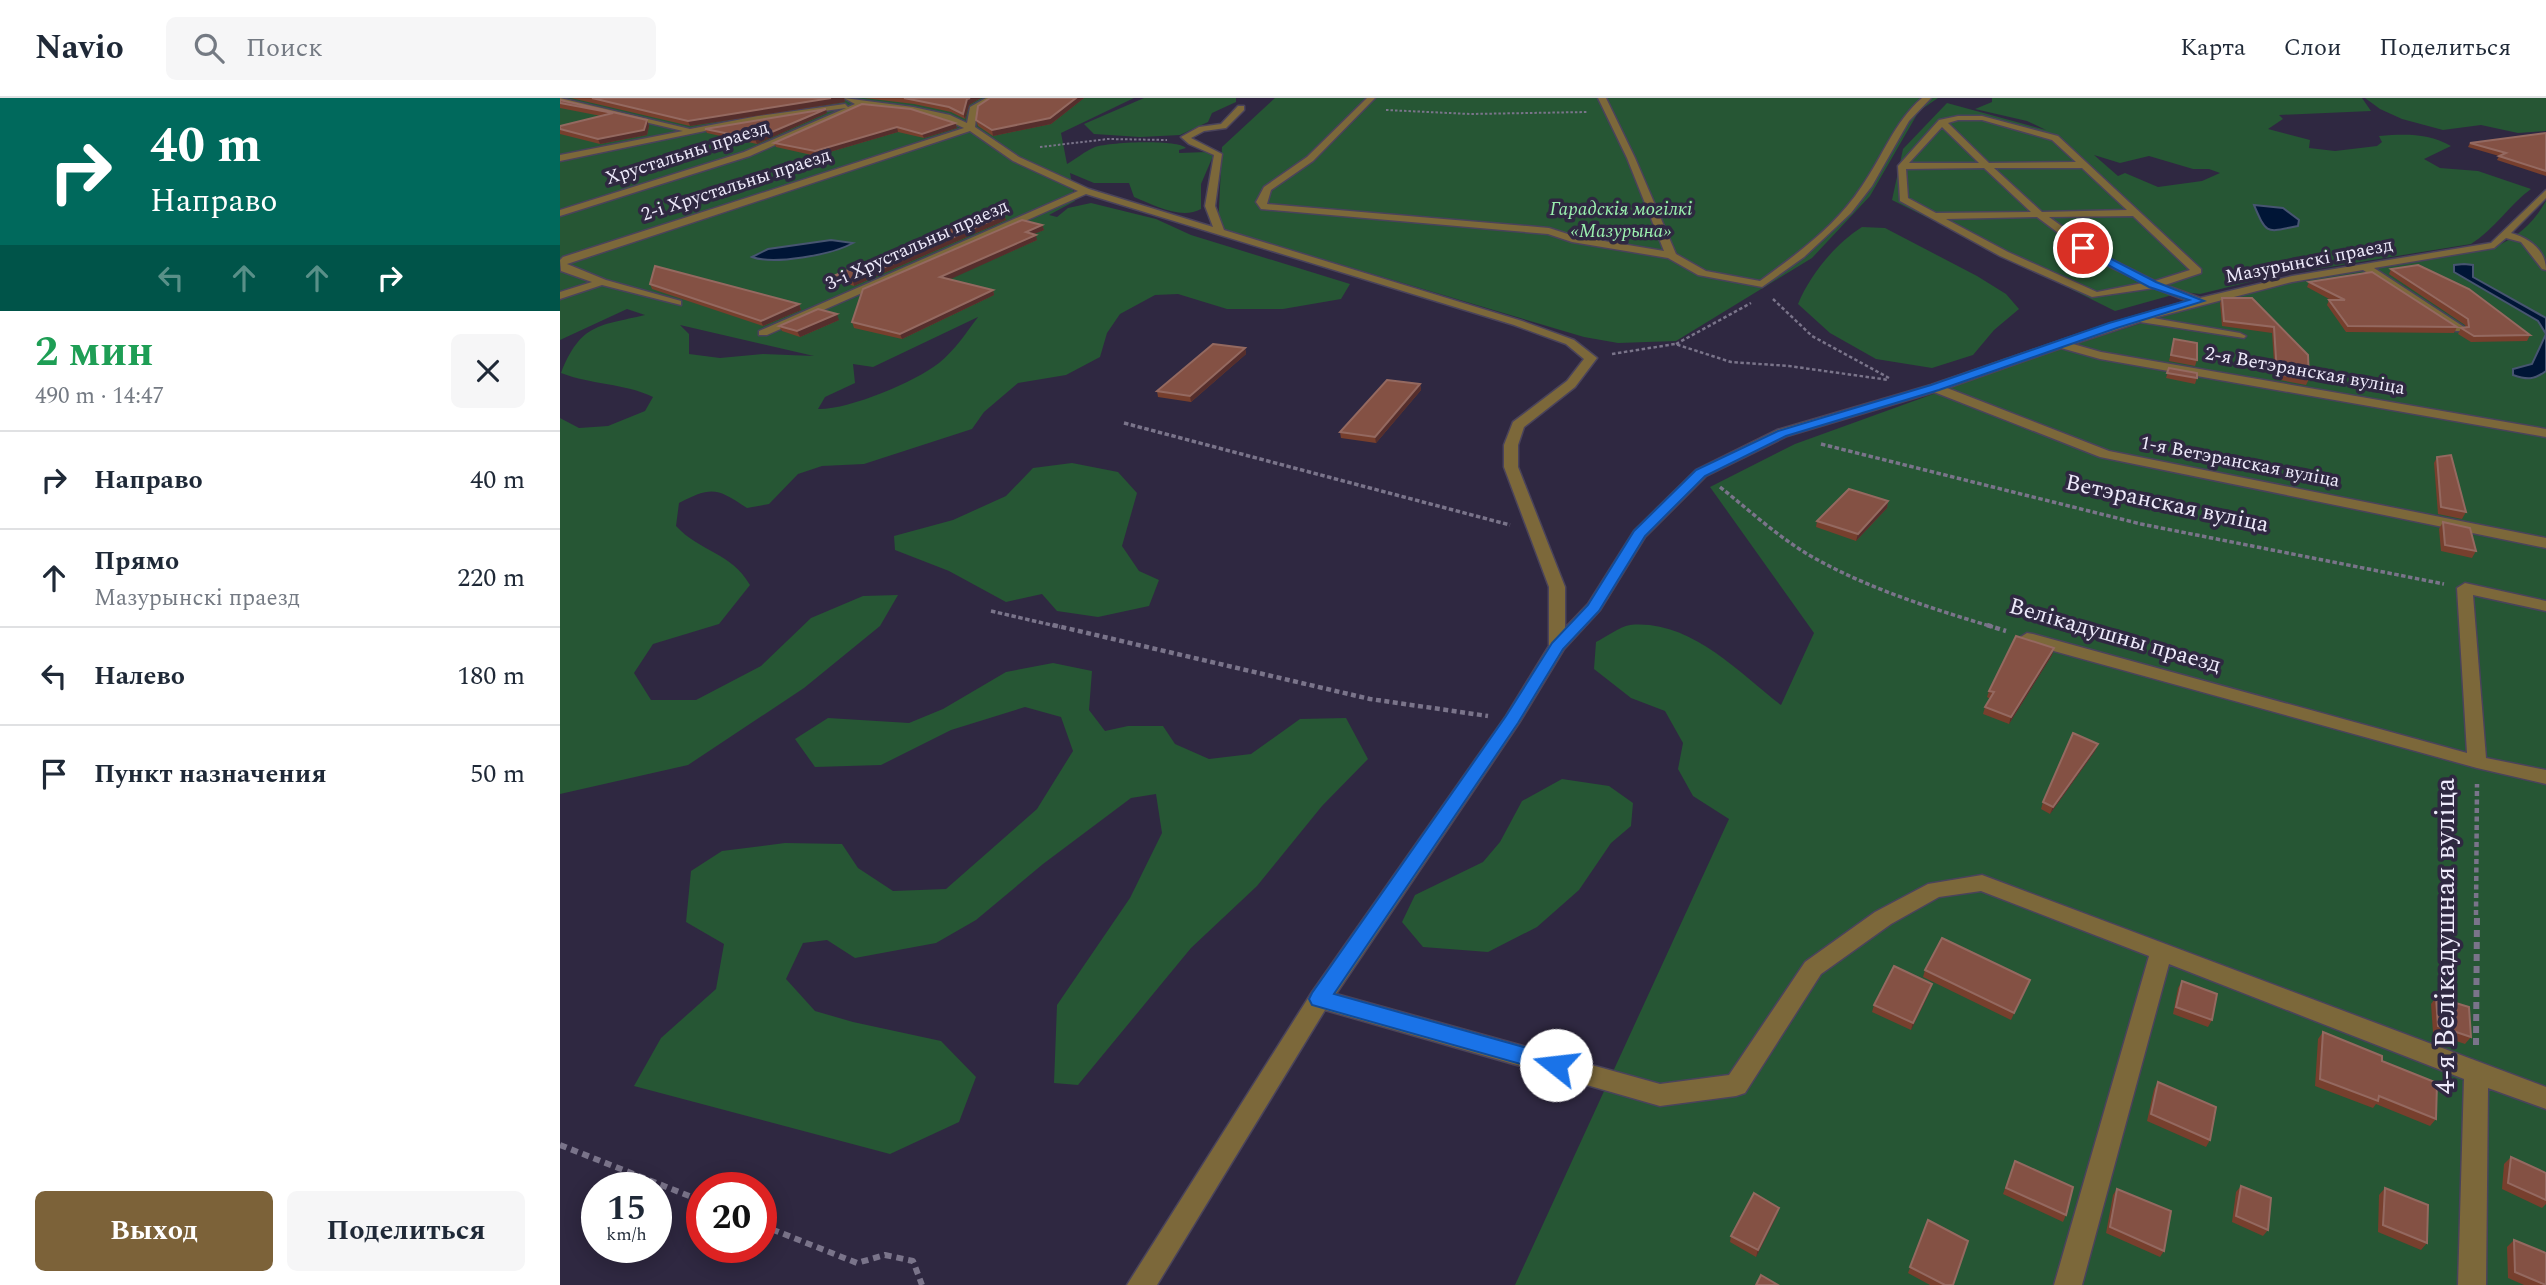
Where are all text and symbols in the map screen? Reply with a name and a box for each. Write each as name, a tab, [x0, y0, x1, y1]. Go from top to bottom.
search box	[166, 17, 656, 80]
text: Navio	[35, 23, 124, 73]
text: Поиск	[246, 28, 323, 68]
icon: search	[190, 29, 228, 67]
text: Карта	[2180, 30, 2246, 66]
text: Слои	[2284, 30, 2341, 66]
text: Поделиться	[2379, 30, 2511, 66]
text: 40 m	[150, 109, 261, 184]
street label: Хрустальны праезд	[602, 113, 772, 193]
icon: right	[35, 126, 126, 217]
street label: 2-і Хрустальны праезд	[638, 141, 834, 229]
text: Направо	[150, 177, 277, 226]
street label: 3-і Хрустальны праезд	[821, 192, 1013, 298]
park label: Гарадскія могілкі «Мазурына»	[1549, 195, 1693, 246]
pin	[2053, 218, 2113, 278]
icon: arrive	[2064, 229, 2102, 267]
street label: Мазурынскі праезд	[2223, 231, 2395, 291]
icon: left	[152, 259, 190, 297]
icon: ahead	[225, 259, 263, 297]
icon: ahead	[298, 259, 336, 297]
icon: right	[371, 259, 409, 297]
text: 2 мин	[35, 321, 153, 384]
button: close	[451, 334, 525, 408]
street label: 2-я Ветэранская вуліца	[2203, 339, 2408, 403]
text: 490 m · 14:47	[35, 379, 164, 414]
street label: 1-я Ветэранская вуліца	[2138, 428, 2343, 496]
text: Направо	[94, 460, 203, 500]
text: 40 m	[470, 460, 525, 500]
icon: right	[35, 461, 73, 499]
street label: Ветэранская вуліца	[2062, 465, 2272, 543]
text: Прямо	[94, 541, 179, 581]
text: 220 m	[457, 558, 525, 598]
icon: ahead	[35, 559, 73, 597]
text: Мазурынскі праезд	[94, 581, 300, 616]
street label: Велікадушны праезд	[2005, 589, 2225, 683]
text: Налево	[94, 656, 185, 696]
text: 180 m	[457, 656, 525, 696]
icon: left	[35, 657, 73, 695]
text: Пункт назначения	[94, 754, 327, 794]
text: 50 m	[470, 754, 525, 794]
icon: arrive	[35, 755, 73, 793]
street label: 4-я Велікадушная вуліца	[2424, 778, 2467, 1094]
position arrow	[1519, 1028, 1593, 1102]
speed limit sign: 20	[686, 1172, 777, 1263]
text: 15	[607, 1182, 646, 1235]
button: Выход	[35, 1191, 273, 1271]
button: Поделиться	[287, 1191, 525, 1271]
text: km/h	[606, 1221, 647, 1248]

